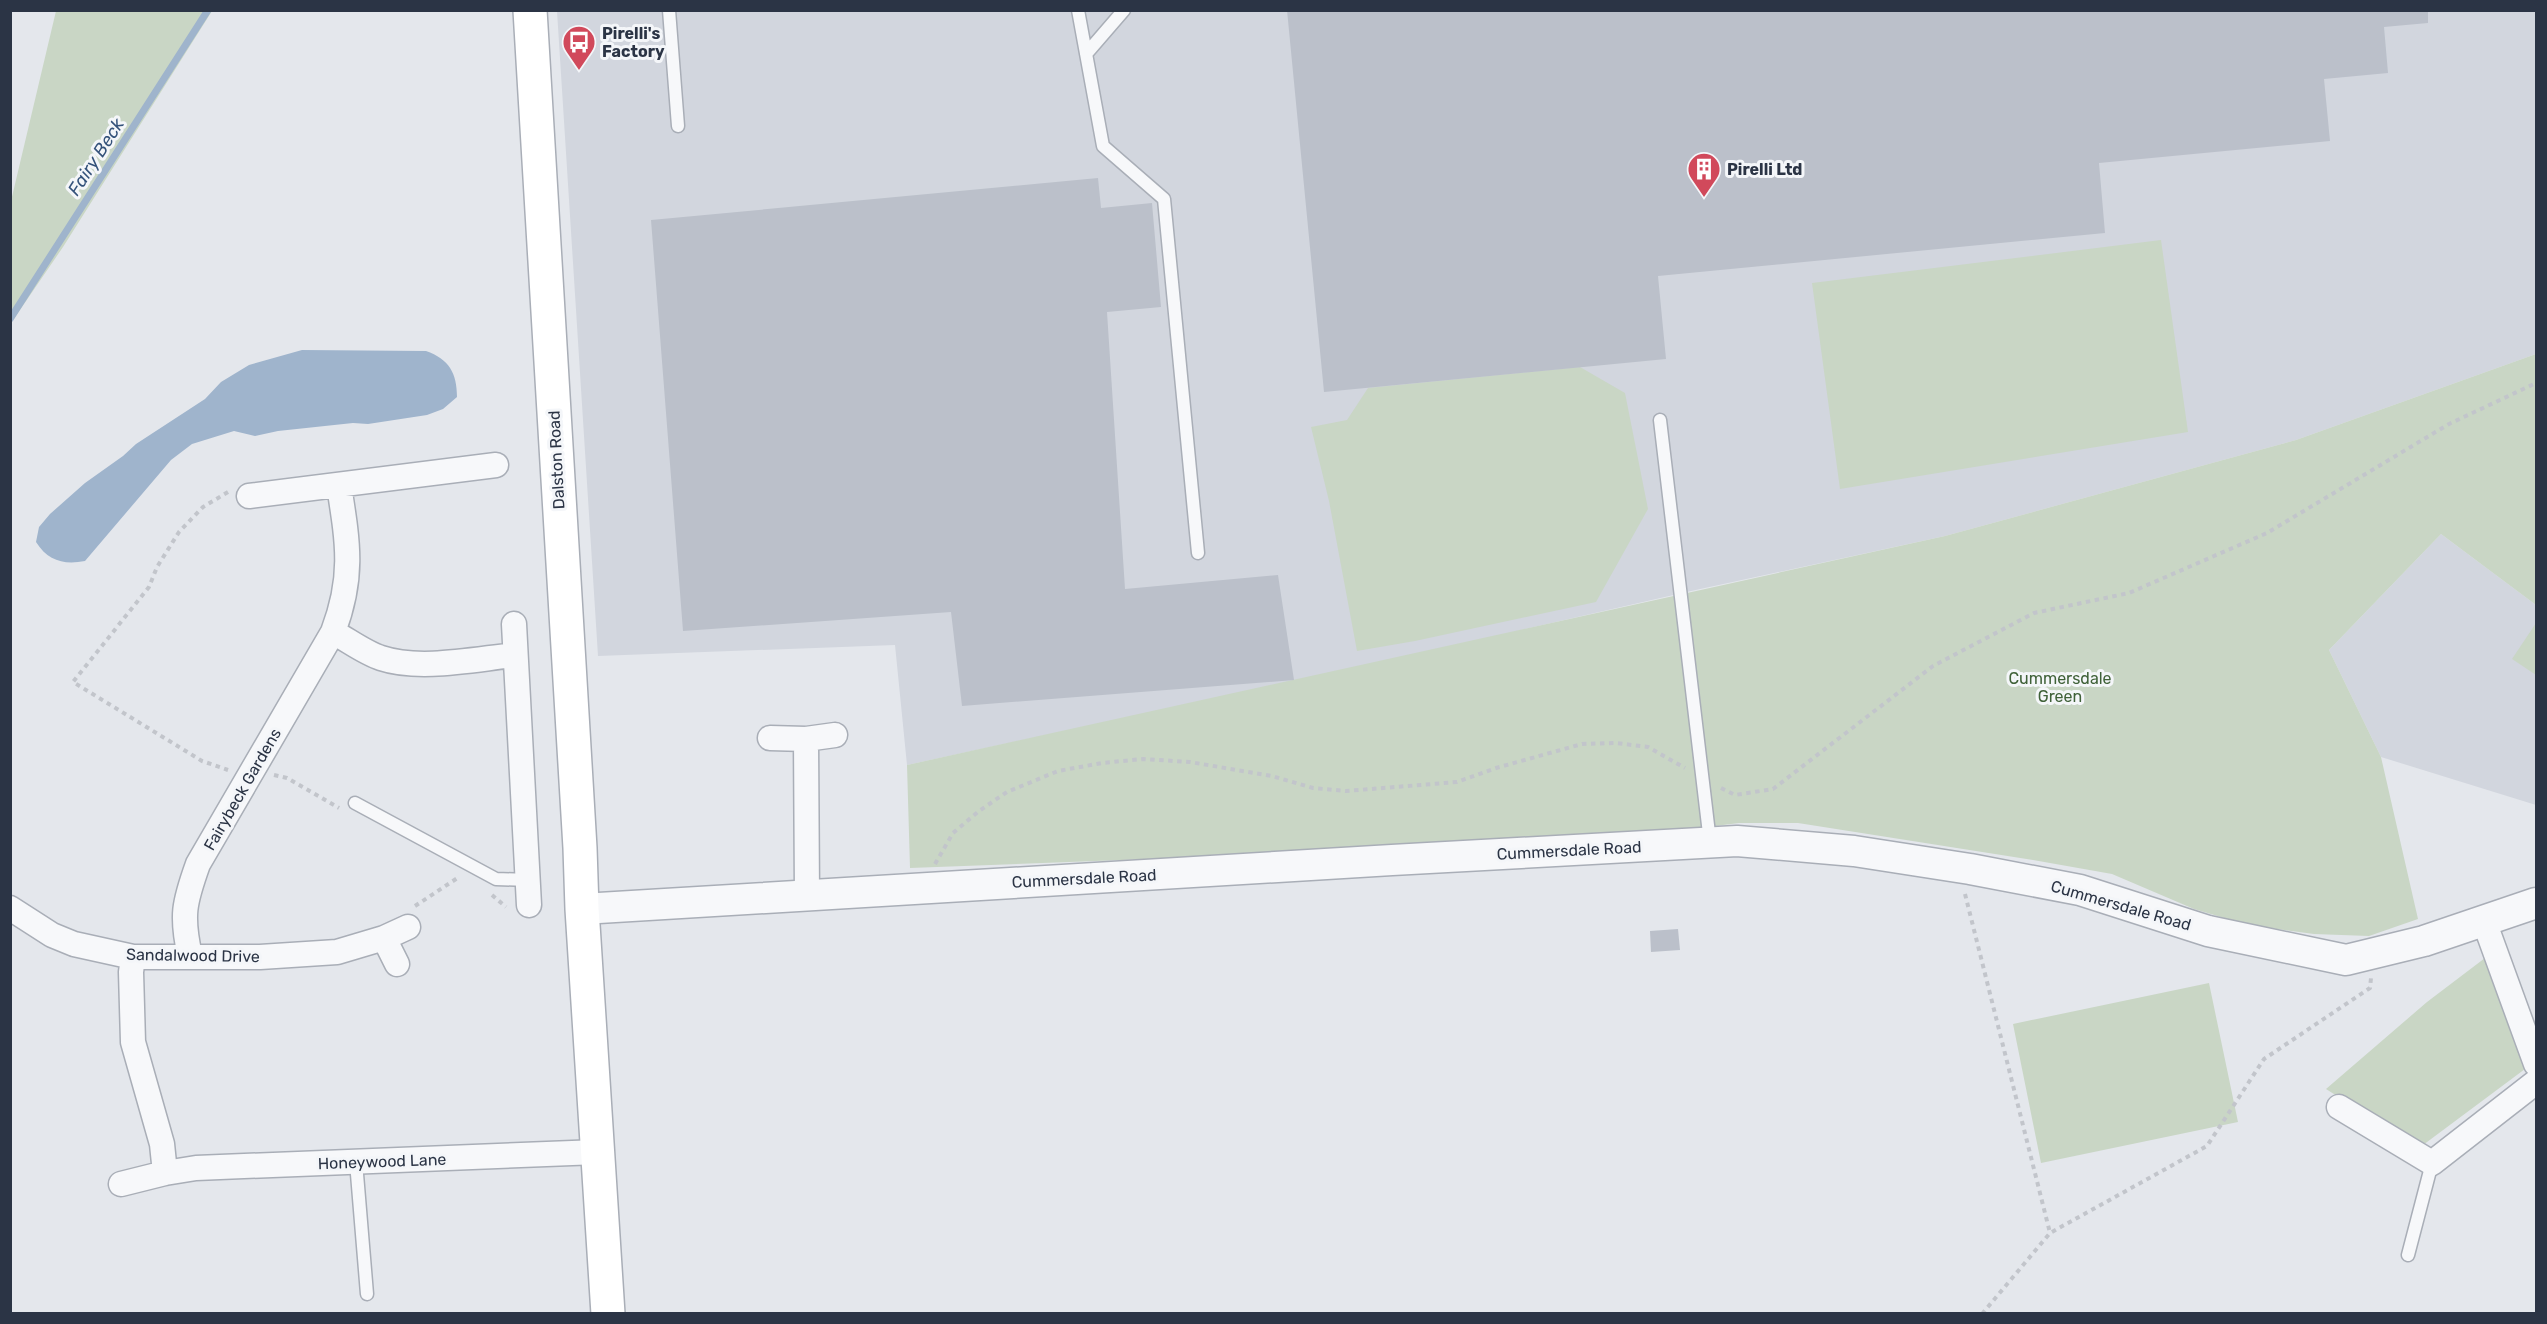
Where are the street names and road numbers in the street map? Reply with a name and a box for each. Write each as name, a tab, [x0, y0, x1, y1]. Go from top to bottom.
street label: Dalston Road	[544, 410, 569, 510]
street label: Fairybeck Gardens	[200, 725, 285, 854]
street label: Cummersdale Road	[1496, 837, 1642, 864]
street label: Cummersdale Road	[1011, 865, 1157, 892]
street label: Cummersdale Road	[2049, 876, 2193, 935]
street label: Sandalwood Drive	[126, 945, 260, 966]
street label: Honeywood Lane	[317, 1150, 447, 1173]

